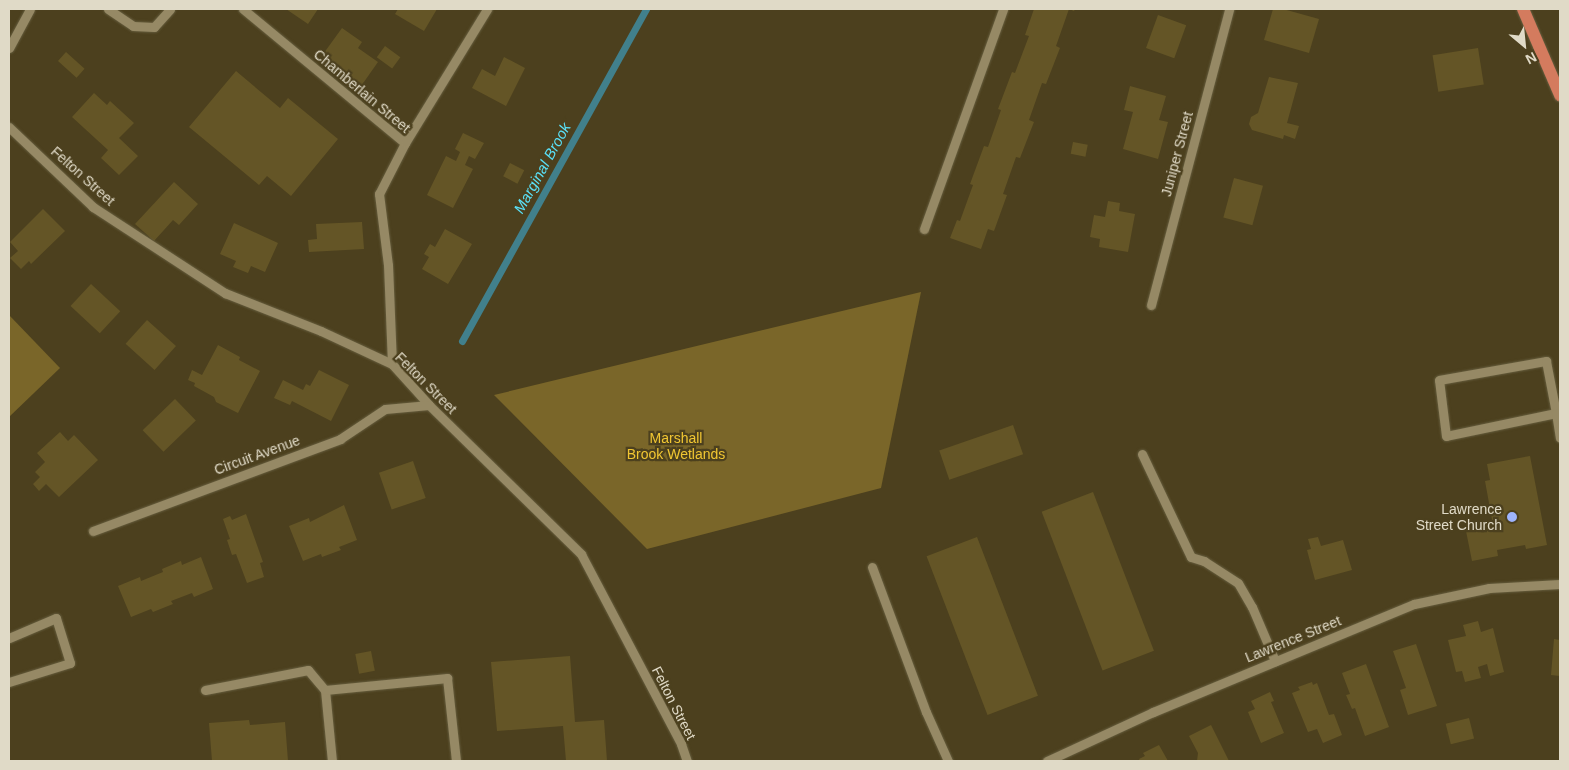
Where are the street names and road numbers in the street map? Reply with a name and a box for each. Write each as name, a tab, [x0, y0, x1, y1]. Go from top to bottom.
street label: Chamberlain Street	[310, 46, 414, 136]
street label: Juniper Street	[1158, 110, 1196, 198]
street label: Felton Street	[48, 143, 118, 209]
street label: Felton Street	[392, 349, 460, 417]
street label: Circuit Avenue	[211, 432, 303, 478]
street label: Lawrence Street	[1243, 612, 1343, 666]
street label: Felton Street	[648, 663, 700, 743]

